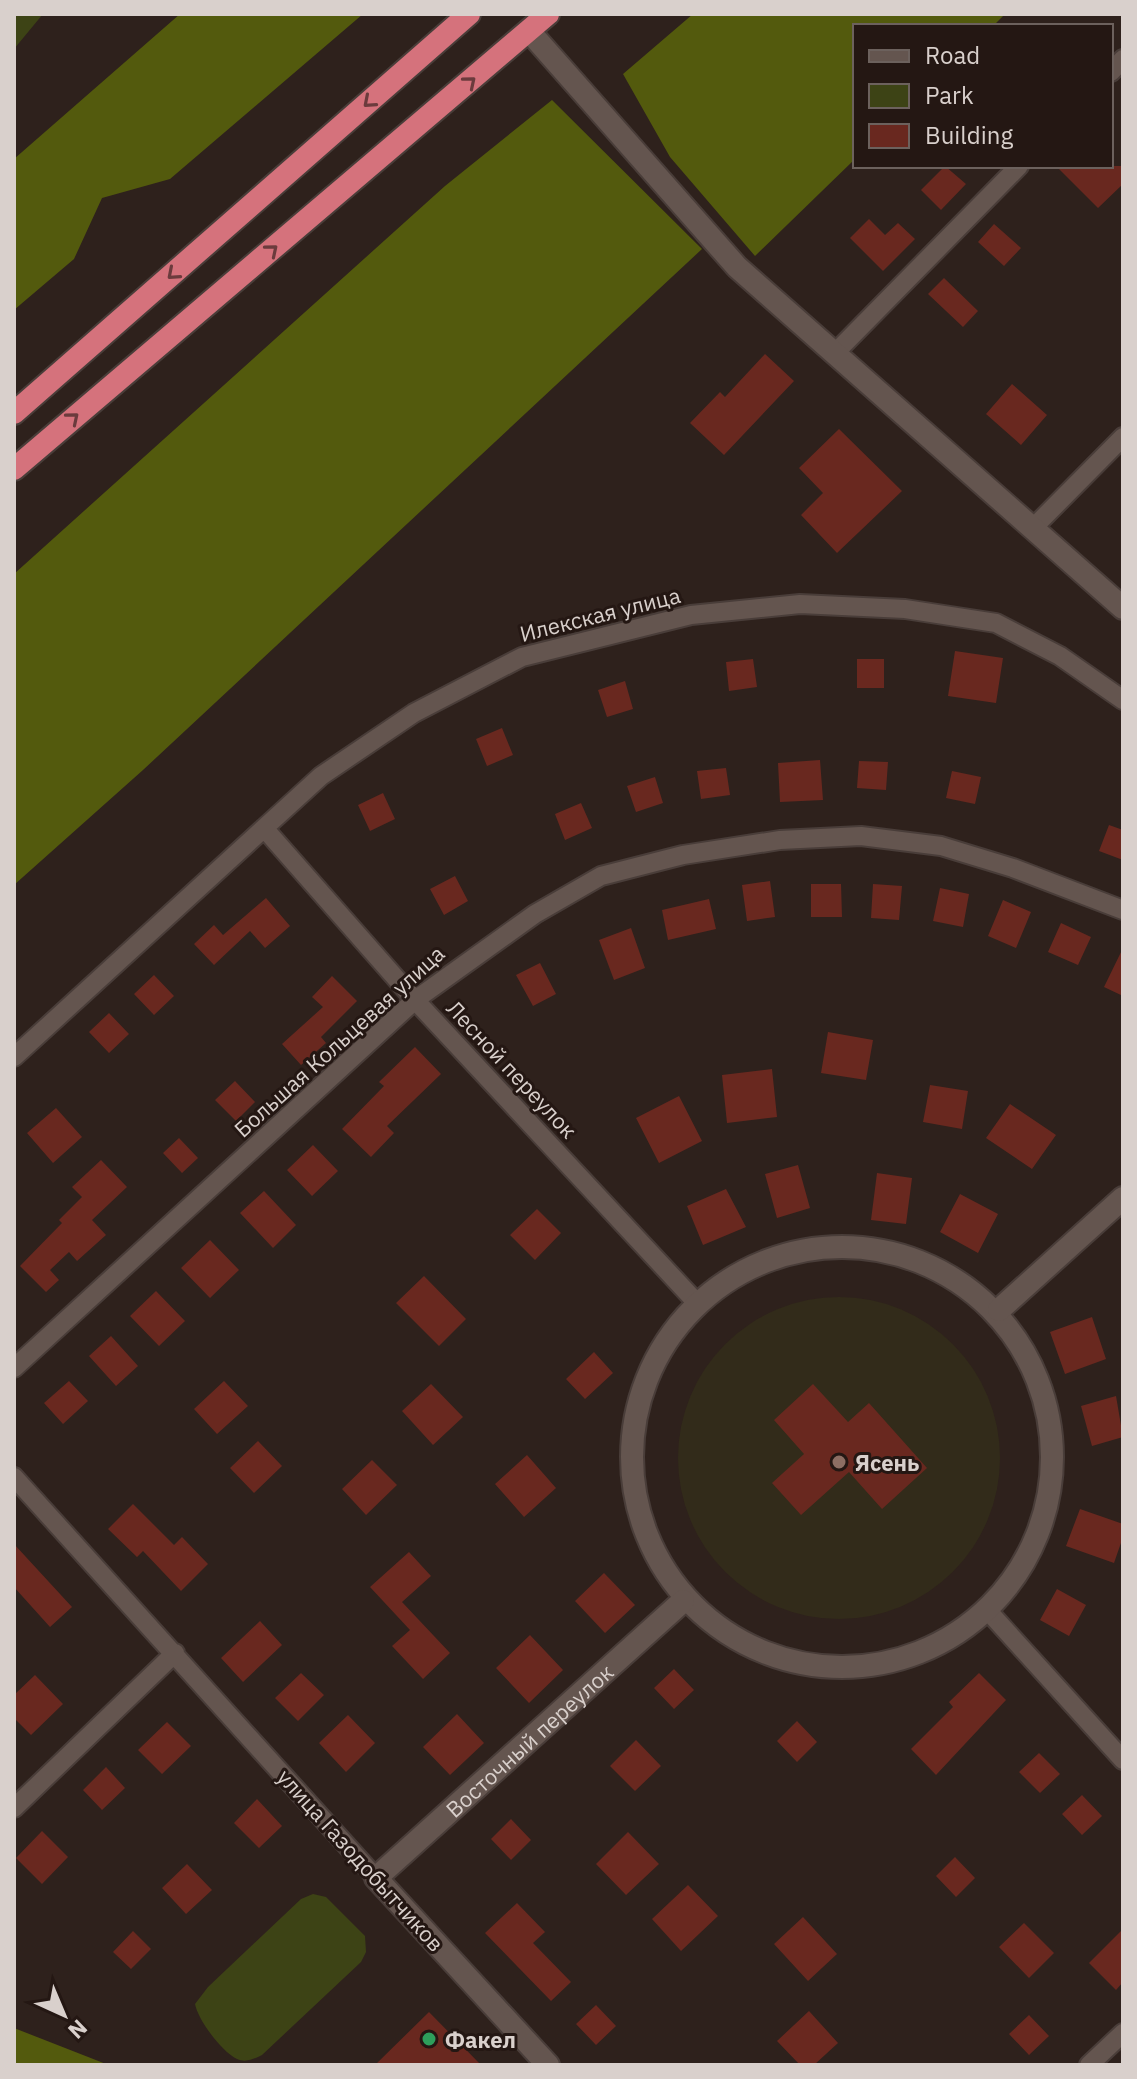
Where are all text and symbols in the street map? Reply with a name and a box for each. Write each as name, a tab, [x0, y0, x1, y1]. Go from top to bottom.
legend	[853, 24, 1113, 168]
text: Road	[925, 39, 980, 71]
one-way arrow	[460, 77, 475, 92]
text: Park	[925, 79, 974, 111]
one-way arrow	[363, 93, 378, 107]
text: Building	[925, 119, 1013, 151]
one-way arrow	[262, 245, 277, 260]
one-way arrow	[168, 264, 183, 278]
one-way arrow	[64, 413, 79, 428]
street label: Илекская улица	[517, 580, 684, 648]
street label: Большая Кольцевая улица	[228, 939, 451, 1143]
street label: Лесной переулок	[441, 994, 583, 1144]
place label: Ясень	[855, 1448, 919, 1477]
marker: Ясень	[830, 1453, 848, 1471]
street label: Восточный переулок	[439, 1657, 619, 1823]
street label: улица Газодобытчиков	[271, 1763, 451, 1957]
north arrow	[24, 1975, 104, 2055]
text: N	[62, 2014, 94, 2046]
place label: Факел	[445, 2025, 516, 2054]
marker: Факел	[420, 2030, 438, 2048]

